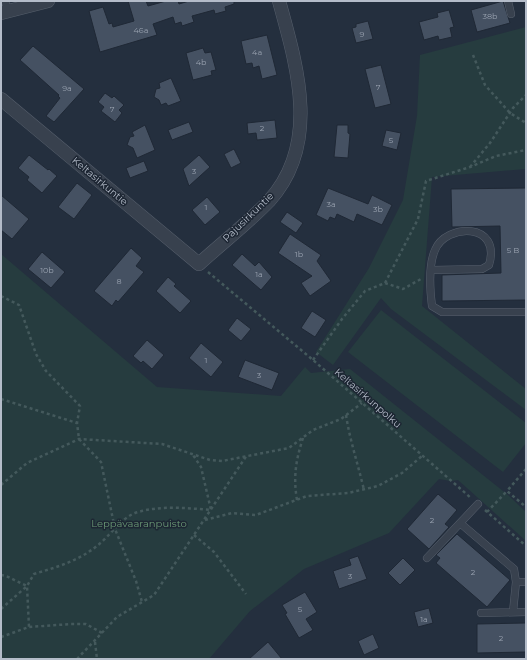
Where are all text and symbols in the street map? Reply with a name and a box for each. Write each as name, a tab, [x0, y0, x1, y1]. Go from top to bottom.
house number: 38b	[482, 11, 498, 21]
house number: 46a	[134, 25, 148, 35]
house number: 9	[360, 29, 365, 39]
house number: 4a	[252, 47, 262, 57]
house number: 4b	[196, 57, 207, 67]
house number: 7	[376, 82, 381, 92]
house number: 9a	[62, 83, 72, 93]
house number: 7	[110, 104, 115, 114]
house number: 2	[260, 123, 265, 133]
house number: 5	[389, 135, 394, 145]
street label: Keltasirkuntie	[69, 154, 131, 208]
house number: 3	[192, 166, 197, 176]
street label: Pajusirkuntie	[220, 189, 276, 245]
house number: 3a	[326, 199, 336, 209]
house number: 1	[205, 202, 207, 212]
house number: 3b	[373, 204, 384, 214]
house number: 5 B	[507, 245, 519, 255]
house number: 1b	[295, 249, 304, 259]
house number: 10b	[40, 265, 54, 275]
house number: 1a	[255, 269, 263, 279]
house number: 8	[116, 276, 122, 286]
house number: 1	[205, 355, 207, 365]
street label: Keltasirkunpolku	[332, 365, 404, 431]
house number: 3	[257, 370, 262, 380]
house number: 2	[430, 515, 435, 525]
park label: Leppävaaranpuisto	[91, 517, 187, 530]
house number: 2	[471, 567, 476, 577]
house number: 3	[348, 571, 353, 581]
house number: 5	[298, 604, 303, 614]
house number: 1a	[420, 614, 428, 624]
house number: 2	[499, 633, 504, 643]

